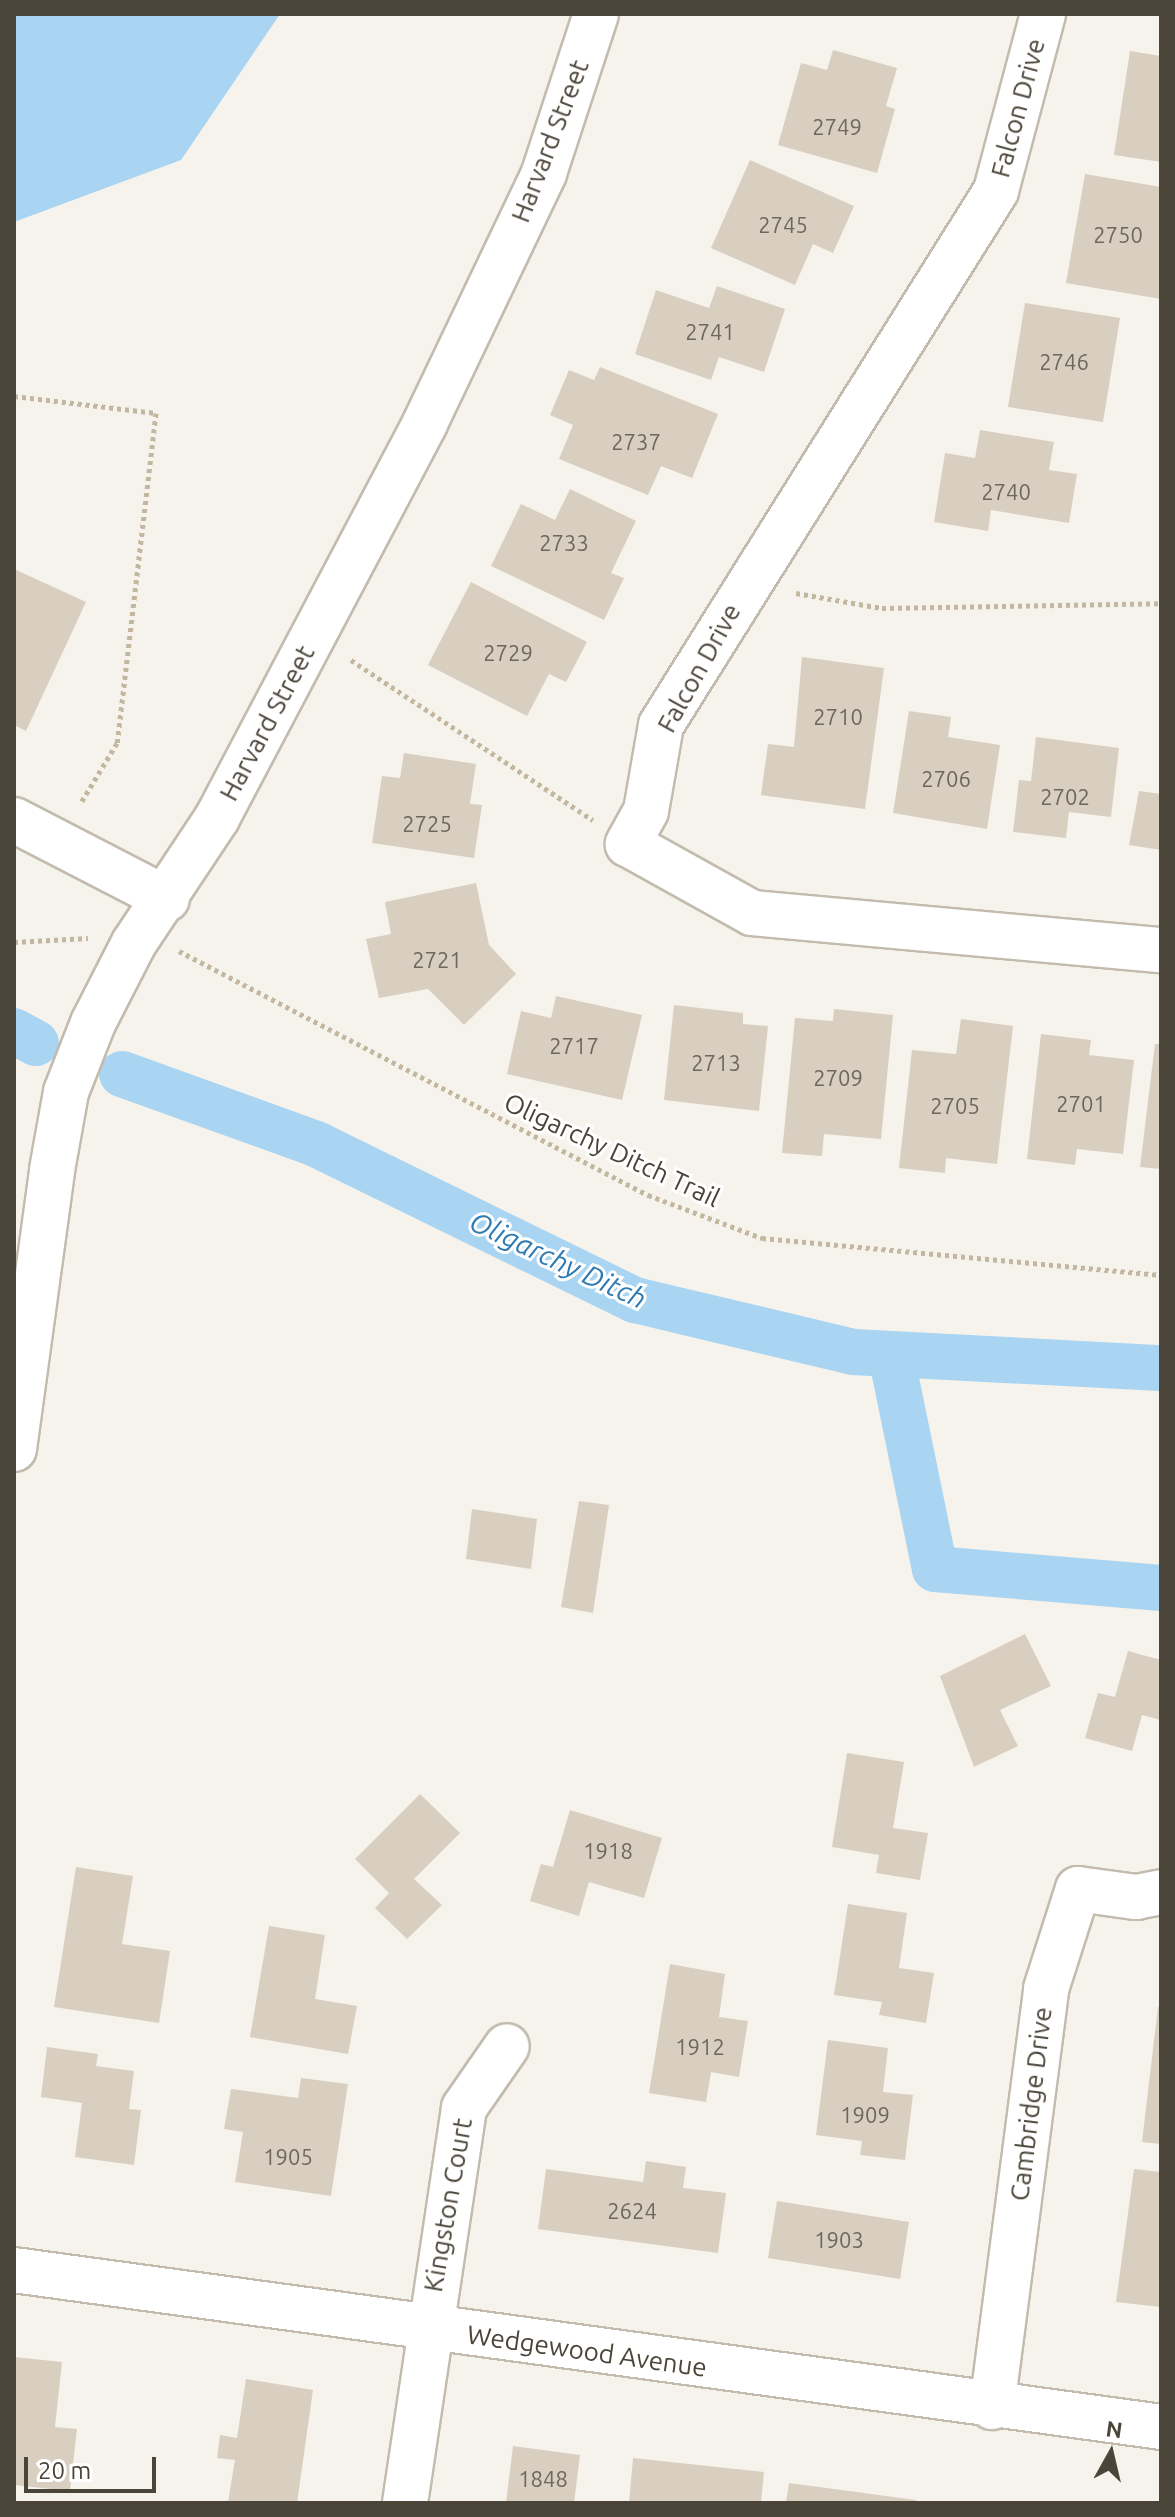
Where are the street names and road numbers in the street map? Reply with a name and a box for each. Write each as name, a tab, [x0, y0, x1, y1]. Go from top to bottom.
street label: Falcon Drive	[985, 35, 1051, 181]
street label: Harvard Street	[505, 55, 595, 227]
street label: Falcon Drive	[651, 598, 747, 738]
street label: Harvard Street	[213, 640, 321, 806]
street label: Oligarchy Ditch Trail	[499, 1086, 725, 1214]
street label: Cambridge Drive	[1004, 2005, 1058, 2203]
street label: Kingston Court	[417, 2116, 479, 2294]
street label: Wedgewood Avenue	[465, 2319, 709, 2383]

